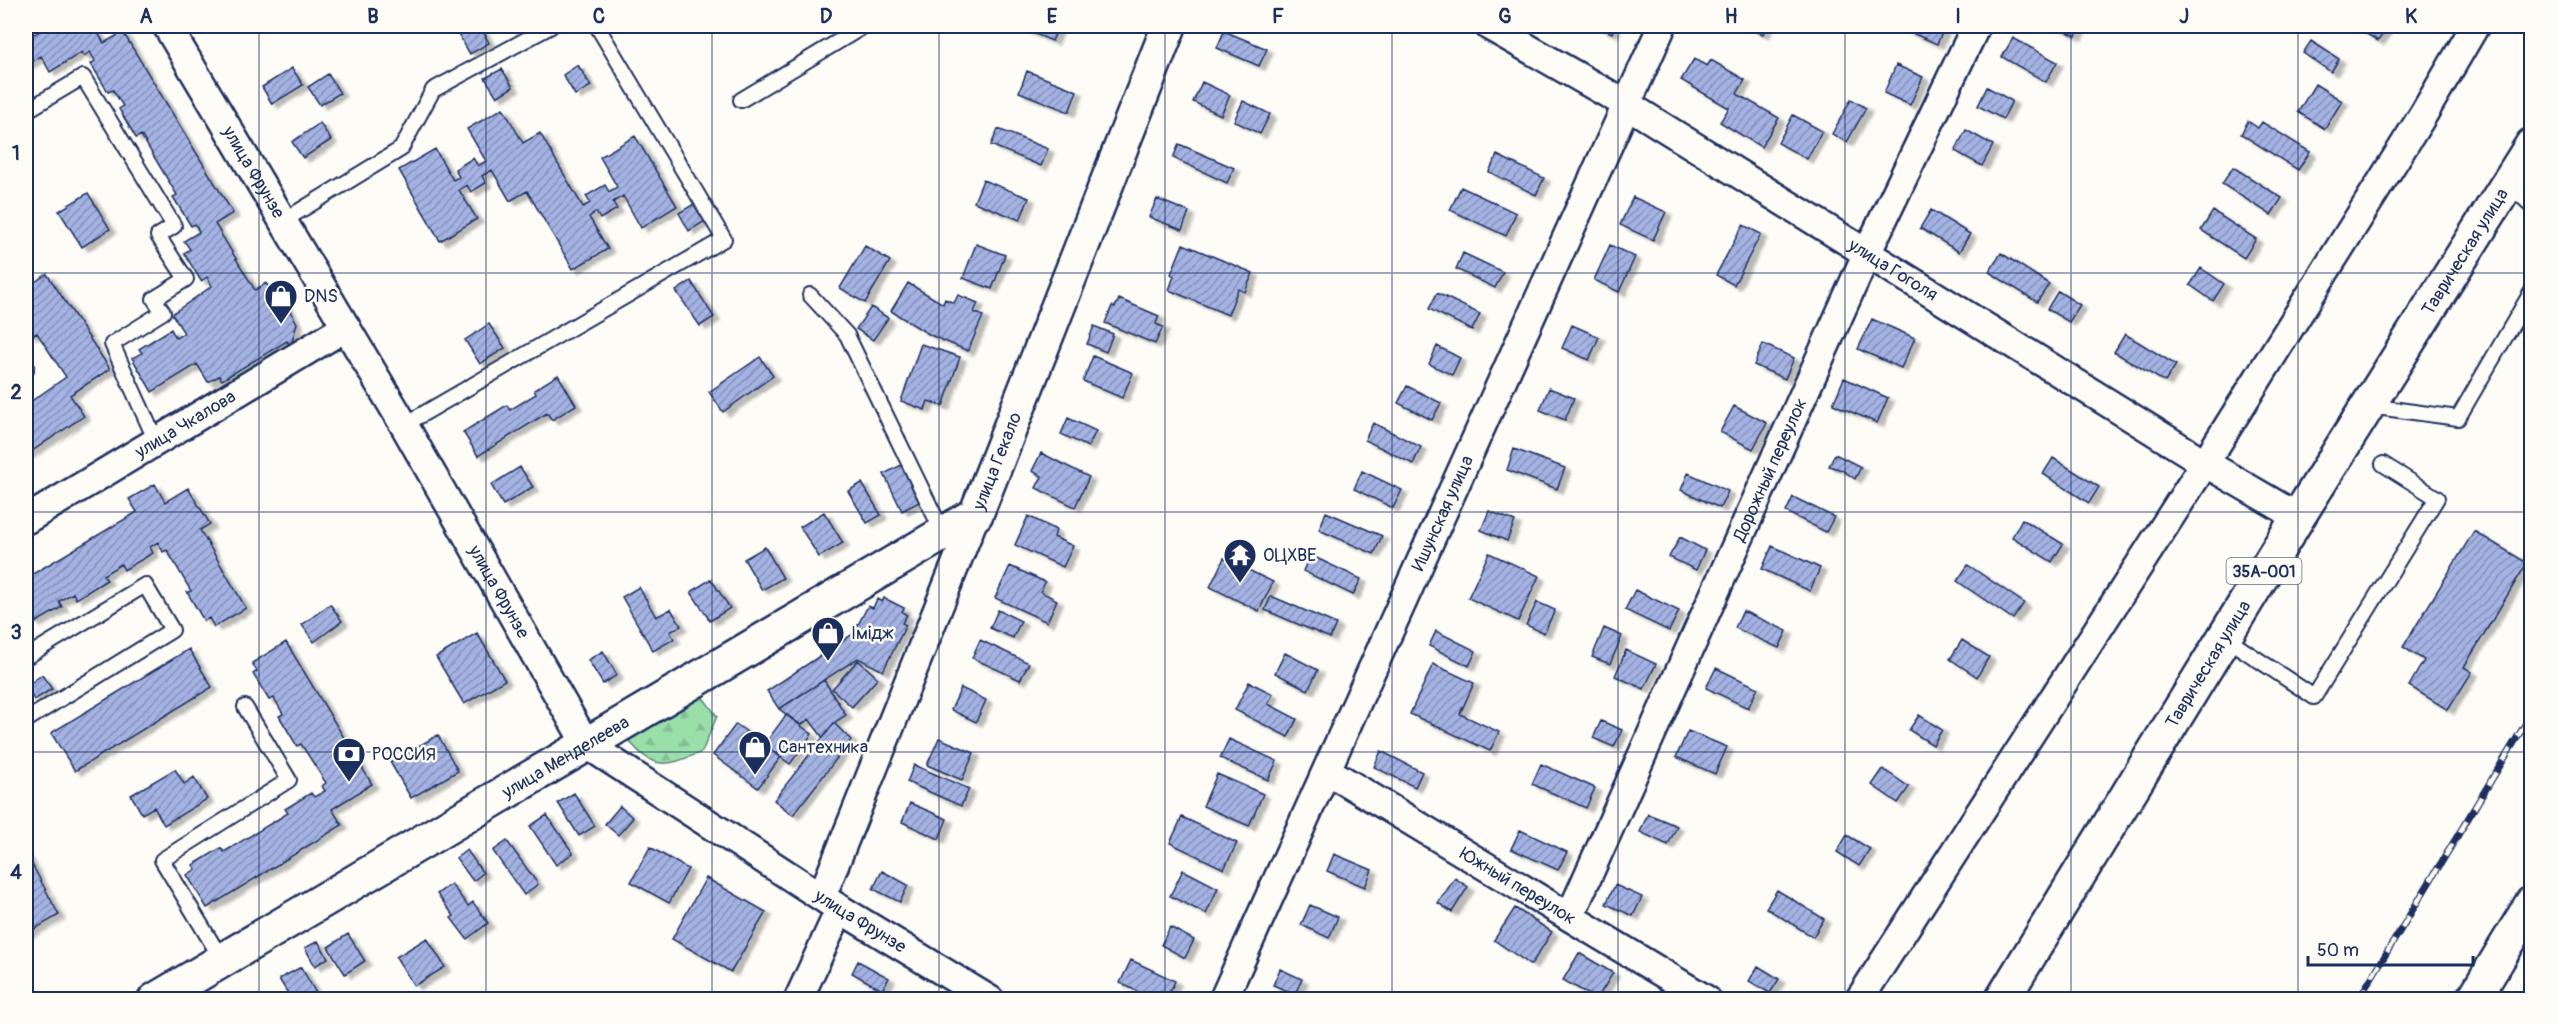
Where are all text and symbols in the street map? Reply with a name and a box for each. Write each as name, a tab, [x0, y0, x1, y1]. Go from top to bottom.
text: A	[140, 4, 153, 29]
text: B	[367, 4, 379, 29]
text: C	[593, 4, 605, 29]
text: D	[820, 4, 833, 29]
text: E	[1047, 4, 1058, 29]
text: F	[1272, 4, 1284, 29]
text: G	[1498, 4, 1512, 29]
text: H	[1725, 4, 1738, 29]
text: I	[1955, 4, 1961, 29]
text: J	[2179, 4, 2189, 29]
text: K	[2405, 4, 2417, 29]
street label: улица Фрунзе	[217, 121, 290, 223]
text: 1	[12, 141, 20, 166]
street label: Таврическая улица	[2417, 184, 2514, 320]
street label: улица Гоголя	[1843, 233, 1942, 306]
shop icon: DNS	[263, 278, 299, 325]
place label: DNS	[304, 285, 338, 308]
text: 2	[10, 380, 22, 405]
street label: улица Чкалова	[130, 385, 240, 464]
street label: Дорожный переулок	[1728, 395, 1813, 546]
street label: улица Гекало	[967, 409, 1027, 514]
street label: Ишунская улица	[1407, 452, 1479, 575]
temple icon: ОЦХВЕ	[1222, 537, 1258, 584]
street label: улица Фрунзе	[463, 540, 534, 643]
place label: ОЦХВЕ	[1263, 544, 1316, 567]
road number: 35А-001	[2226, 558, 2302, 584]
street label: Таврическая улица	[2160, 596, 2256, 732]
shop icon: Імідж	[810, 615, 846, 662]
text: 3	[10, 620, 22, 645]
place label: Імідж	[851, 622, 894, 645]
street label: улица Менделеева	[497, 711, 633, 804]
shop icon: Сантехника	[737, 729, 773, 776]
bank icon: РОССИЯ	[331, 736, 367, 783]
place label: Сантехника	[778, 736, 868, 759]
place label: РОССИЯ	[372, 743, 436, 766]
street label: Южный переулок	[1455, 842, 1580, 930]
text: 4	[10, 860, 22, 885]
street label: улица Фрунзе	[809, 884, 910, 959]
scale bar	[2308, 929, 2473, 967]
text: 50 m	[2317, 939, 2359, 962]

